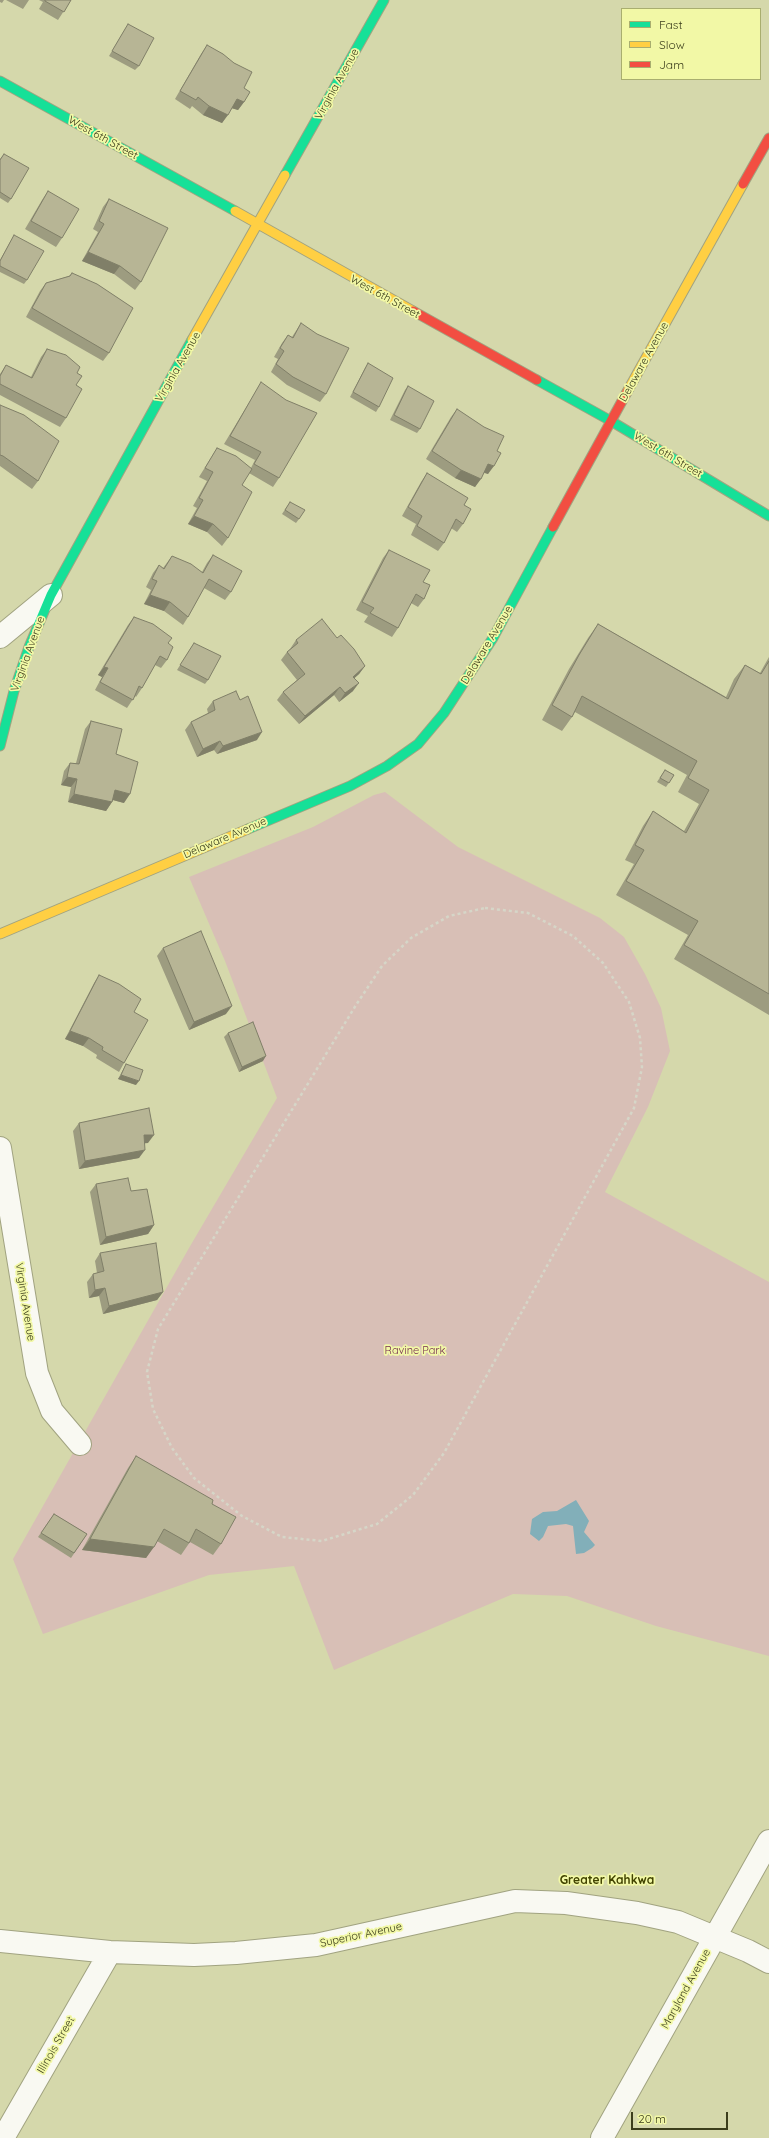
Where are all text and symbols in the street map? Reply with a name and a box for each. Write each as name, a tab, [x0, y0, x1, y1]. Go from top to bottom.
legend	[621, 8, 761, 80]
text: Fast	[659, 17, 683, 32]
text: Slow	[659, 37, 685, 52]
street label: Virginia Avenue	[312, 46, 362, 122]
text: Jam	[659, 57, 684, 72]
street label: West 6th Street	[66, 113, 140, 163]
street label: West 6th Street	[348, 272, 422, 322]
street label: Delaware Avenue	[617, 320, 671, 404]
street label: Virginia Avenue	[153, 330, 203, 404]
street label: West 6th Street	[631, 429, 705, 481]
street label: Delaware Avenue	[458, 603, 516, 687]
street label: Virginia Avenue	[8, 615, 48, 693]
street label: Delaware Avenue	[181, 815, 269, 861]
street label: Virginia Avenue	[12, 1262, 38, 1342]
park label: Ravine Park	[385, 1344, 445, 1358]
district label: Greater Kahkwa	[560, 1873, 654, 1887]
street label: Superior Avenue	[319, 1920, 403, 1950]
street label: Maryland Avenue	[659, 1947, 713, 2031]
street label: Illinois Street	[34, 2014, 78, 2076]
scale bar	[633, 2104, 730, 2130]
text: 20 m	[638, 2111, 666, 2126]

